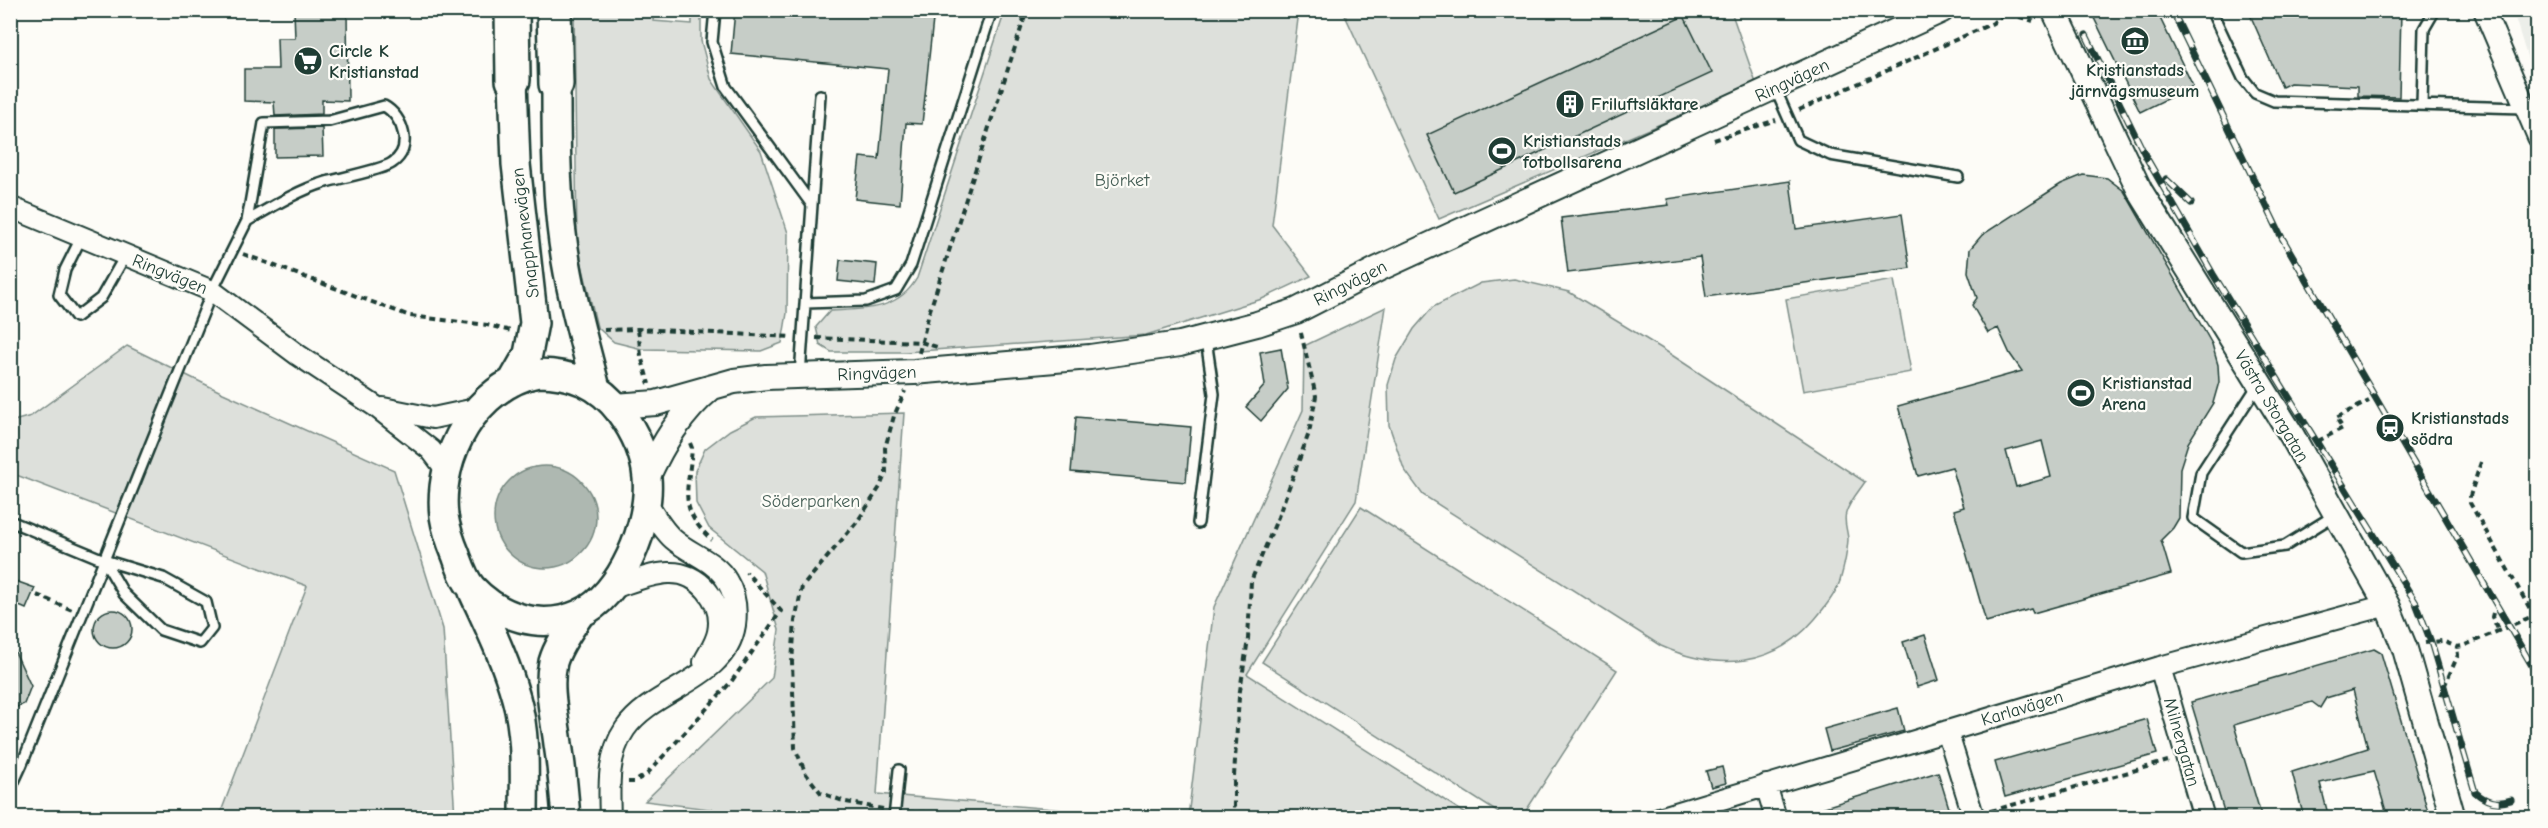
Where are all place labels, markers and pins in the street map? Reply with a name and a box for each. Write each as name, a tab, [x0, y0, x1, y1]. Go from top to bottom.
museum icon: Kristianstads järnvägsmuseum	[2119, 25, 2151, 57]
place label: Circle K Kristianstad	[329, 41, 419, 83]
supermarket icon: Circle K Kristianstad	[292, 45, 324, 77]
place label: Kristianstads järnvägsmuseum	[2069, 60, 2199, 102]
building icon: Friluftsläktare	[1554, 88, 1586, 120]
place label: Friluftsläktare	[1591, 94, 1698, 115]
place label: Kristianstads fotbollsarena	[1522, 131, 1622, 173]
sports icon: Kristianstads fotbollsarena	[1486, 135, 1518, 167]
place label: Kristianstad Arena	[2102, 373, 2192, 415]
sports icon: Kristianstad Arena	[2065, 377, 2097, 409]
place label: Kristianstads södra	[2411, 408, 2509, 450]
station icon: Kristianstads södra	[2374, 412, 2406, 444]

